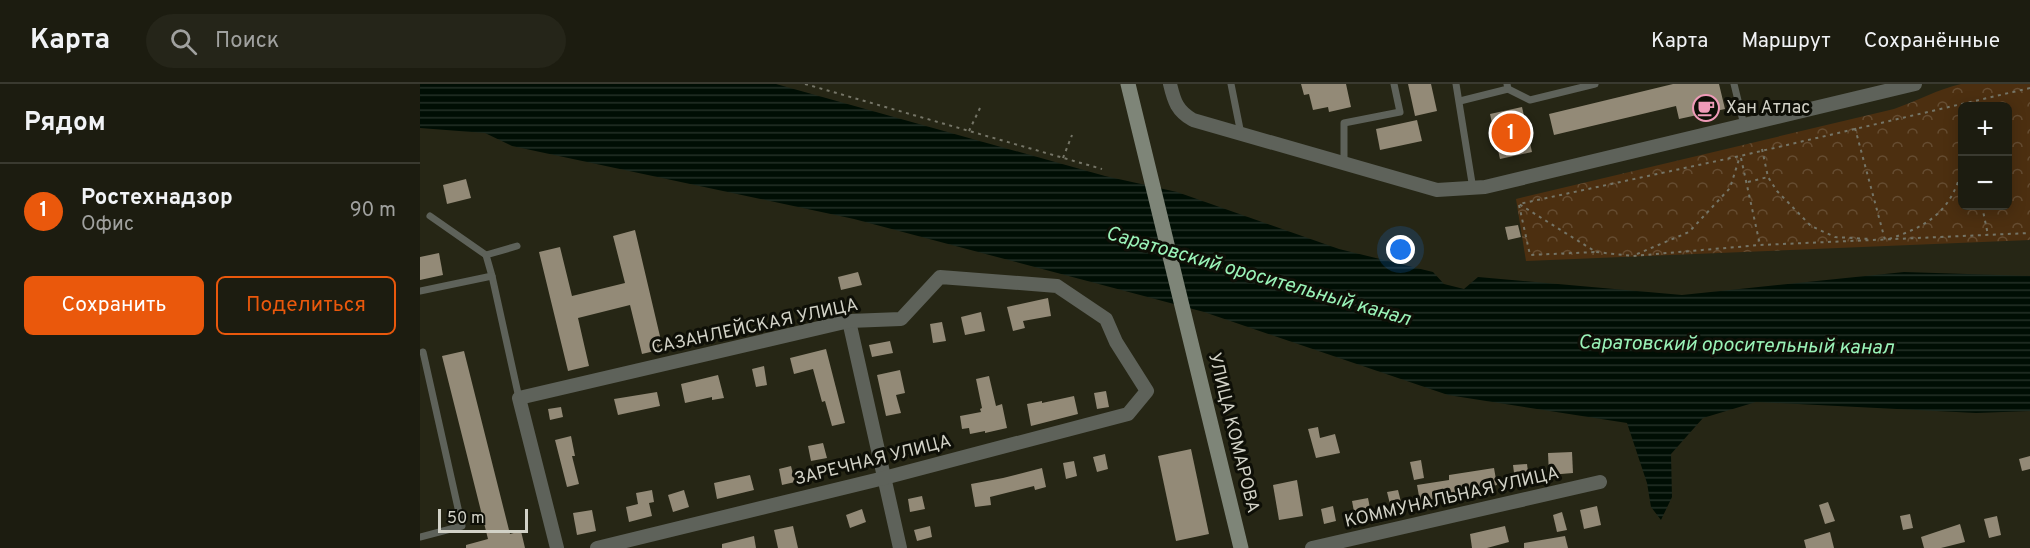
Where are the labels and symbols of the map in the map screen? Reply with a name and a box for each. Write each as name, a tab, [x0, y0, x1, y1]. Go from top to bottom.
cafe icon: Хан Атлас	[1691, 93, 1721, 123]
place label: Хан Атлас	[1726, 97, 1810, 120]
pin: 1	[1492, 110, 1530, 156]
water label: Саратовский оросительный канал	[1103, 221, 1414, 333]
your location	[1386, 235, 1415, 264]
street label: САЗАНЛЕЙСКАЯ УЛИЦА	[649, 292, 861, 360]
water label: Саратовский оросительный канал	[1578, 330, 1895, 362]
street label: УЛИЦА КОМАРОВА	[1202, 350, 1264, 516]
street label: ЗАРЕЧНАЯ УЛИЦА	[792, 430, 954, 492]
street label: КОММУНАЛЬНАЯ УЛИЦА	[1342, 462, 1562, 534]
scale bar	[438, 506, 528, 534]

